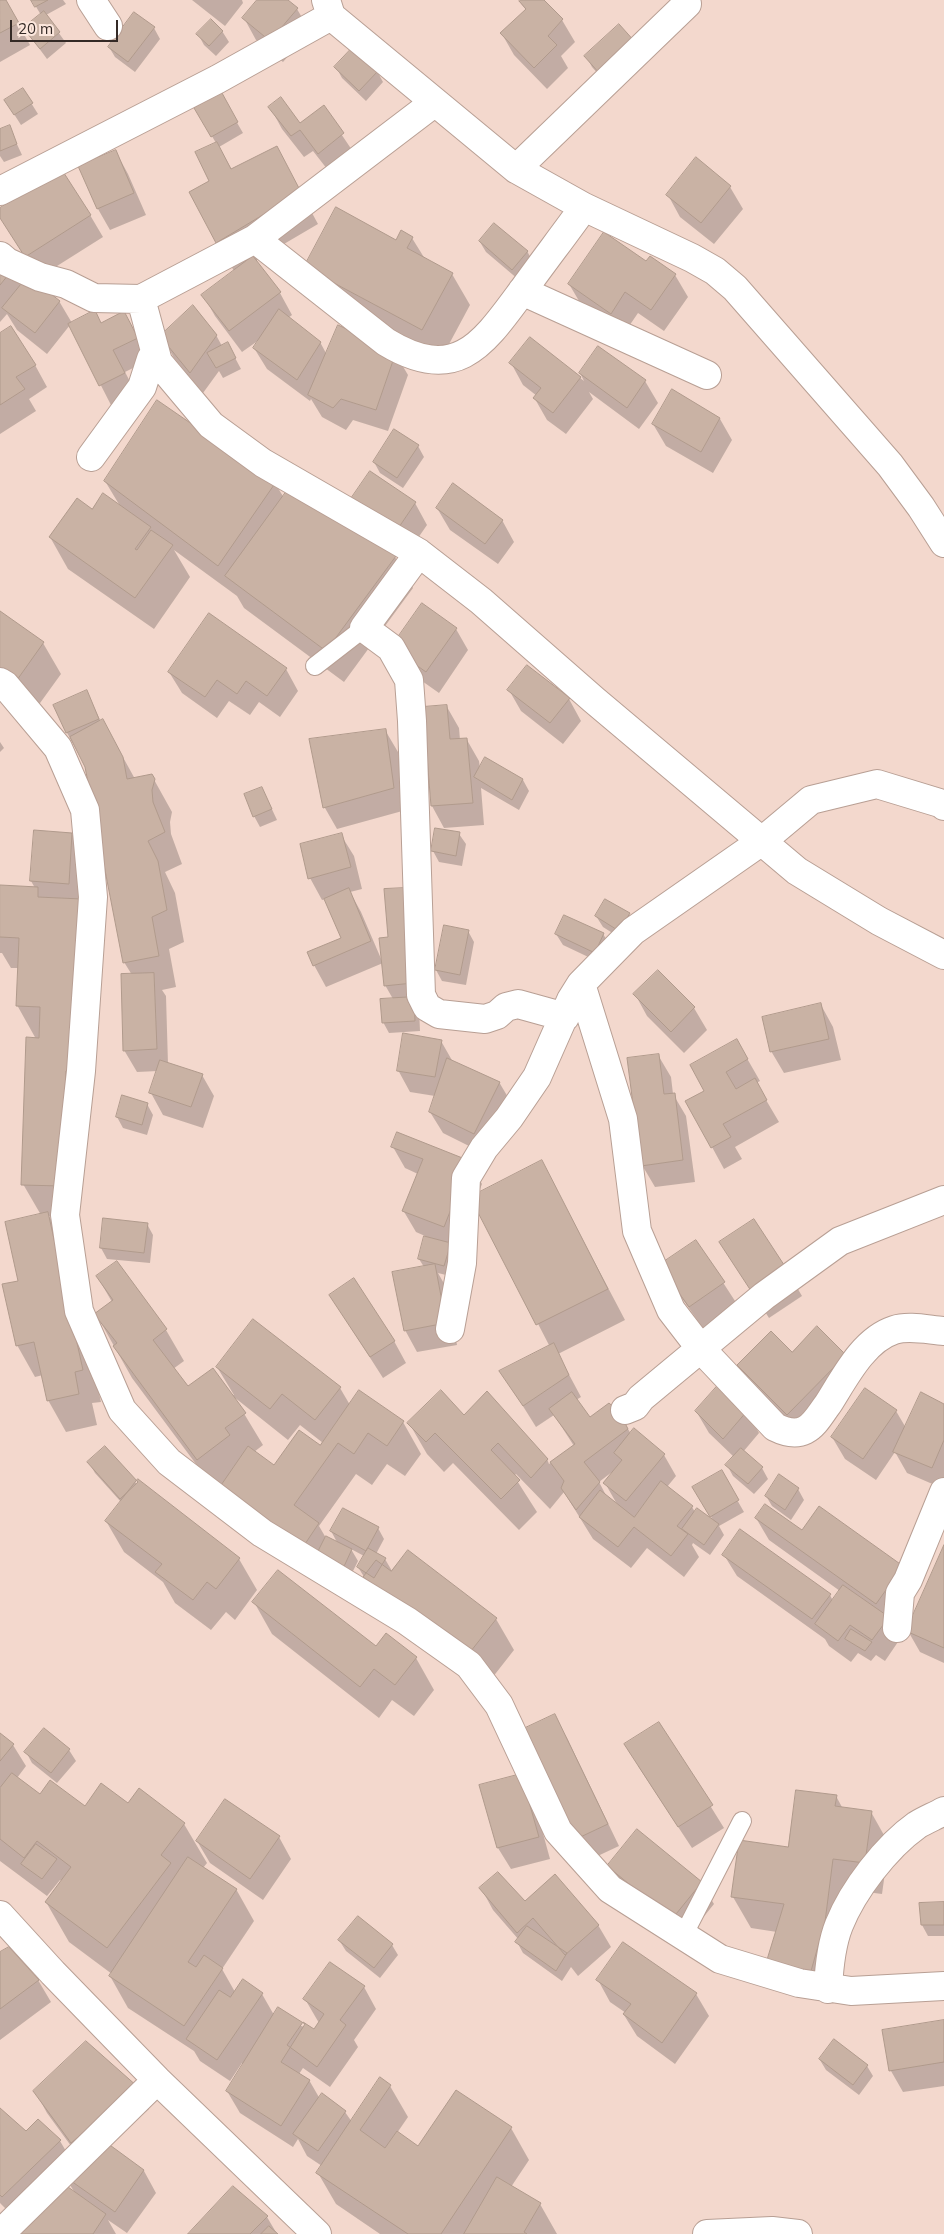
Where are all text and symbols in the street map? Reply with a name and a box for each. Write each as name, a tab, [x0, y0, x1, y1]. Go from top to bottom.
scale bar	[12, 10, 120, 42]
text: 20 m	[18, 19, 53, 38]

